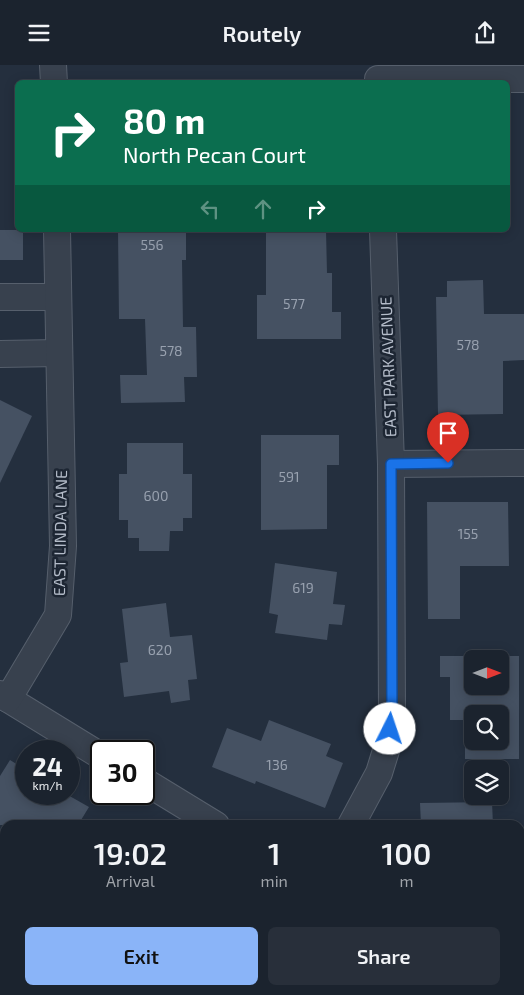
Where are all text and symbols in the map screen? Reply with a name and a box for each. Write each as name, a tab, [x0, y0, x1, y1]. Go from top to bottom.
icon: menu	[25, 19, 53, 47]
icon: share	[471, 19, 499, 47]
text: Routely	[223, 20, 301, 46]
text: 80 m	[123, 99, 205, 141]
icon: right	[40, 100, 105, 165]
text: North Pecan Court	[123, 141, 306, 167]
icon: left	[196, 195, 224, 223]
icon: ahead	[249, 195, 277, 223]
icon: right	[302, 195, 330, 223]
house number: 556	[140, 236, 164, 253]
house number: 577	[283, 295, 305, 312]
street label: EAST PARK AVENUE	[376, 296, 399, 438]
house number: 578	[456, 336, 480, 353]
house number: 578	[159, 342, 183, 359]
pin	[427, 412, 469, 463]
icon: arrive	[434, 419, 462, 447]
house number: 591	[278, 468, 300, 485]
street label: EAST LINDA LANE	[49, 470, 70, 596]
house number: 600	[144, 487, 168, 504]
house number: 155	[458, 525, 478, 542]
house number: 619	[292, 579, 314, 596]
house number: 620	[148, 641, 172, 658]
north arrow	[464, 650, 509, 695]
map controls	[464, 650, 509, 805]
position arrow	[363, 702, 415, 754]
button: search	[464, 705, 509, 750]
speed limit sign: 30	[90, 740, 155, 805]
text: 24	[32, 751, 63, 781]
house number: 136	[266, 756, 288, 773]
button: layers	[464, 760, 509, 805]
text: km/h	[33, 778, 62, 792]
text: 19:02	[94, 835, 167, 871]
text: 1	[268, 835, 281, 871]
text: 100	[382, 835, 431, 871]
text: Arrival	[106, 871, 155, 890]
text: min	[261, 871, 288, 890]
text: m	[399, 871, 413, 890]
button: Exit	[25, 927, 258, 985]
button: Share	[268, 927, 500, 985]

